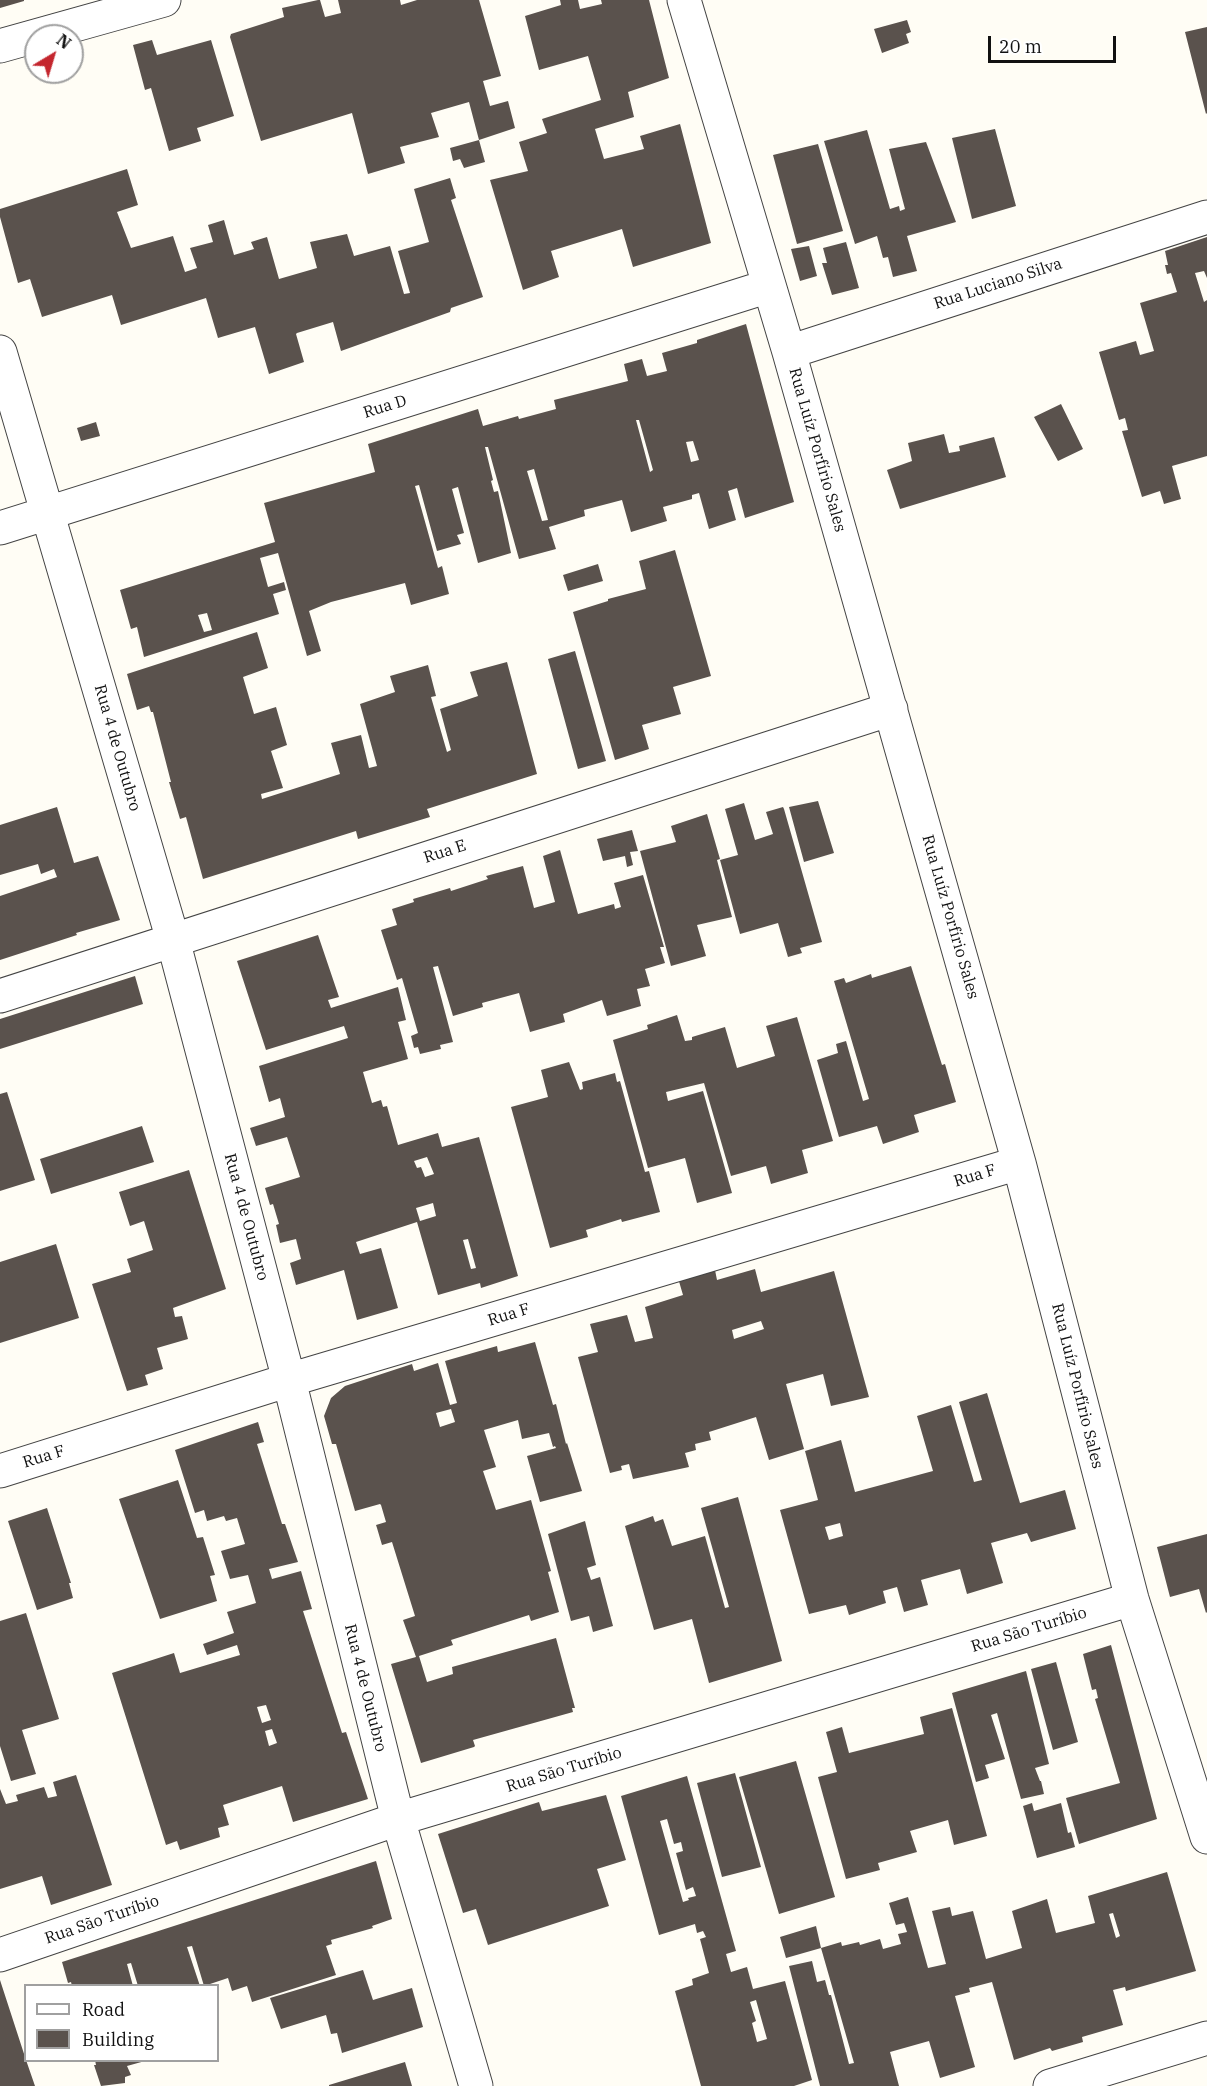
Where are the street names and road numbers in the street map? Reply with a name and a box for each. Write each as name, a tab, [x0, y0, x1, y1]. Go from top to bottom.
street label: Rua Luciano Silva	[932, 254, 1064, 314]
street label: Rua Luíz Porfírio Sales	[784, 366, 850, 534]
street label: Rua D	[361, 391, 409, 423]
street label: Rua 4 de Outubro	[90, 682, 144, 814]
street label: Rua Luíz Porfírio Sales	[917, 833, 983, 1001]
street label: Rua E	[421, 836, 469, 868]
street label: Rua 4 de Outubro	[220, 1151, 272, 1283]
street label: Rua F	[952, 1161, 998, 1191]
street label: Rua F	[486, 1300, 532, 1330]
street label: Rua Luíz Porfírio Sales	[1047, 1301, 1107, 1471]
street label: Rua F	[21, 1442, 67, 1472]
street label: Rua São Turíbio	[969, 1603, 1089, 1657]
street label: Rua 4 de Outubro	[340, 1622, 390, 1754]
street label: Rua São Turíbio	[504, 1743, 624, 1797]
street label: Rua São Turíbio	[42, 1891, 162, 1949]

